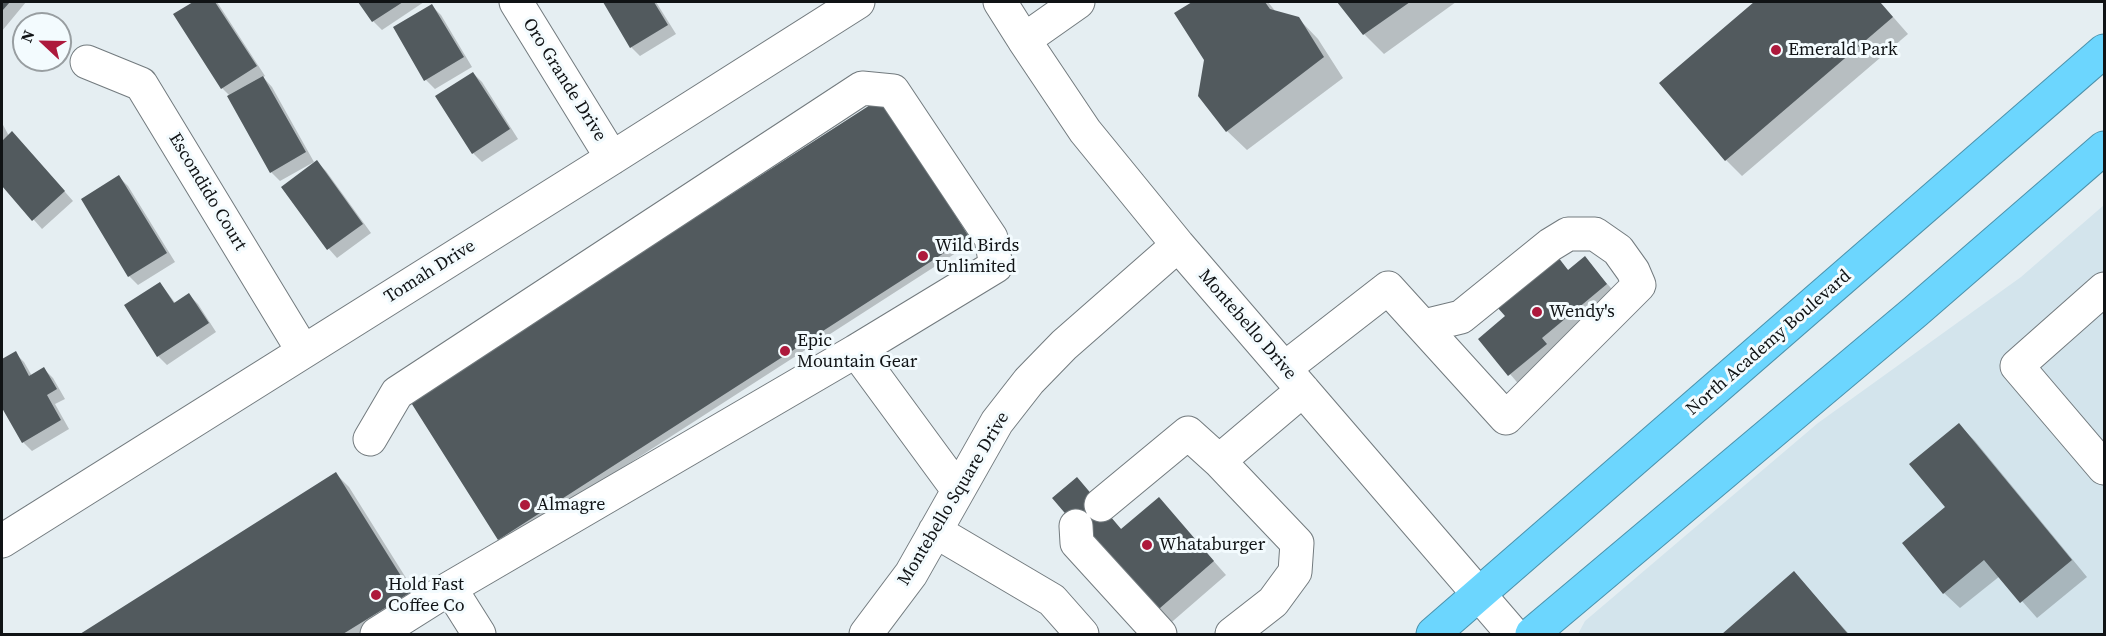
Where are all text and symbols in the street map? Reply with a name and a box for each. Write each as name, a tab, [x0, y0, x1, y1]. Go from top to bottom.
north arrow	[12, 12, 72, 72]
street label: Oro Grande Drive	[518, 15, 610, 145]
text: N	[15, 26, 40, 46]
place label: Emerald Park	[1788, 39, 1898, 61]
marker: Emerald Park	[1769, 43, 1783, 57]
street label: Escondido Court	[163, 129, 251, 255]
street label: Tomah Drive	[380, 235, 480, 309]
place label: Wild Birds Unlimited	[935, 235, 1019, 278]
marker: Wild Birds Unlimited	[916, 249, 930, 263]
street label: Montebello Drive	[1193, 265, 1301, 385]
street label: North Academy Boulevard	[1682, 266, 1856, 420]
place label: Wendy's	[1549, 301, 1615, 323]
marker: Wendy's	[1530, 305, 1544, 319]
place label: Epic Mountain Gear	[797, 330, 917, 372]
marker: Epic Mountain Gear	[778, 344, 792, 358]
street label: Montebello Square Drive	[894, 408, 1014, 590]
place label: Almagre	[537, 494, 605, 516]
marker: Almagre	[518, 498, 532, 512]
place label: Whataburger	[1159, 534, 1265, 556]
marker: Whataburger	[1140, 538, 1154, 552]
place label: Hold Fast Coffee Co	[388, 574, 465, 616]
marker: Hold Fast Coffee Co	[369, 588, 383, 602]

